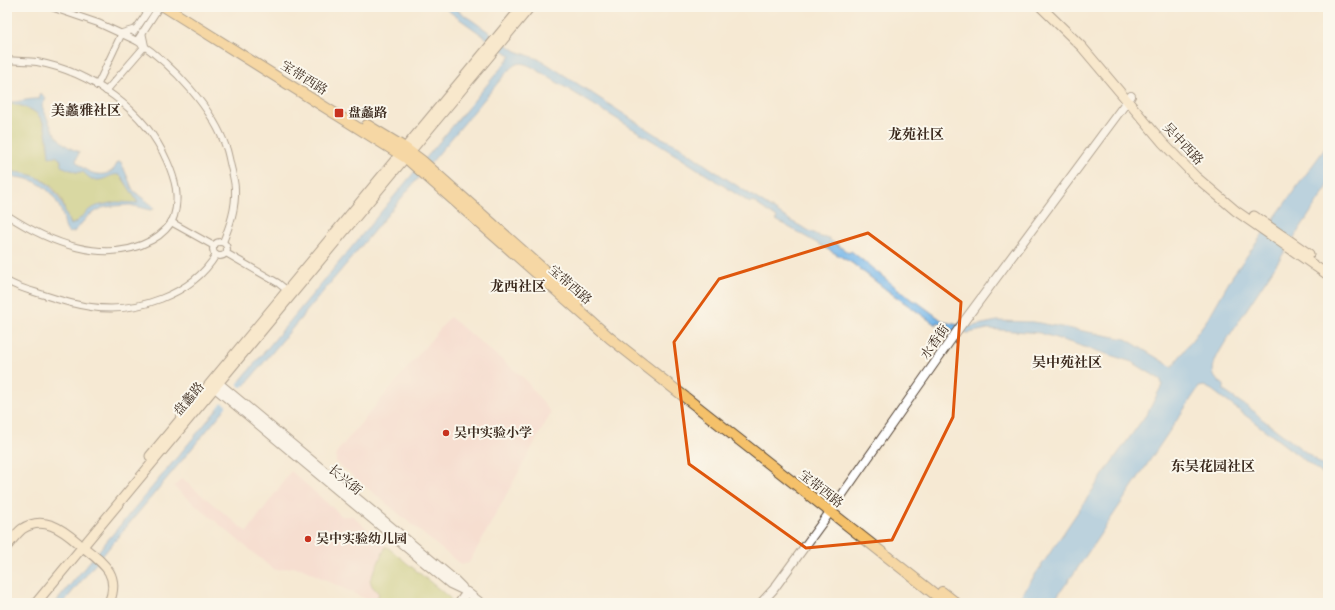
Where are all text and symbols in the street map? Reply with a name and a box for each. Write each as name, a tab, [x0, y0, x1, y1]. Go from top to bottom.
street label: 宝带西路	[277, 57, 331, 99]
district label: 美蠡雅社区	[51, 101, 121, 120]
place label: 盘蠡路	[348, 104, 387, 122]
marker: 盘蠡路	[333, 107, 345, 119]
street label: 吴中西路	[1159, 119, 1207, 169]
district label: 龙苑社区	[888, 125, 944, 144]
street label: 宝带西路	[544, 261, 596, 309]
district label: 龙西社区	[490, 277, 546, 296]
street label: 水香街	[916, 321, 954, 363]
district label: 吴中苑社区	[1032, 353, 1102, 372]
street label: 盘蠡路	[170, 378, 208, 420]
place label: 吴中实验小学	[454, 424, 532, 442]
marker: 吴中实验小学	[441, 428, 451, 438]
district label: 东吴花园社区	[1171, 457, 1255, 476]
street label: 长兴街	[324, 461, 366, 499]
street label: 宝带西路	[795, 466, 847, 512]
place label: 吴中实验幼儿园	[316, 530, 407, 548]
marker: 吴中实验幼儿园	[303, 534, 313, 544]

